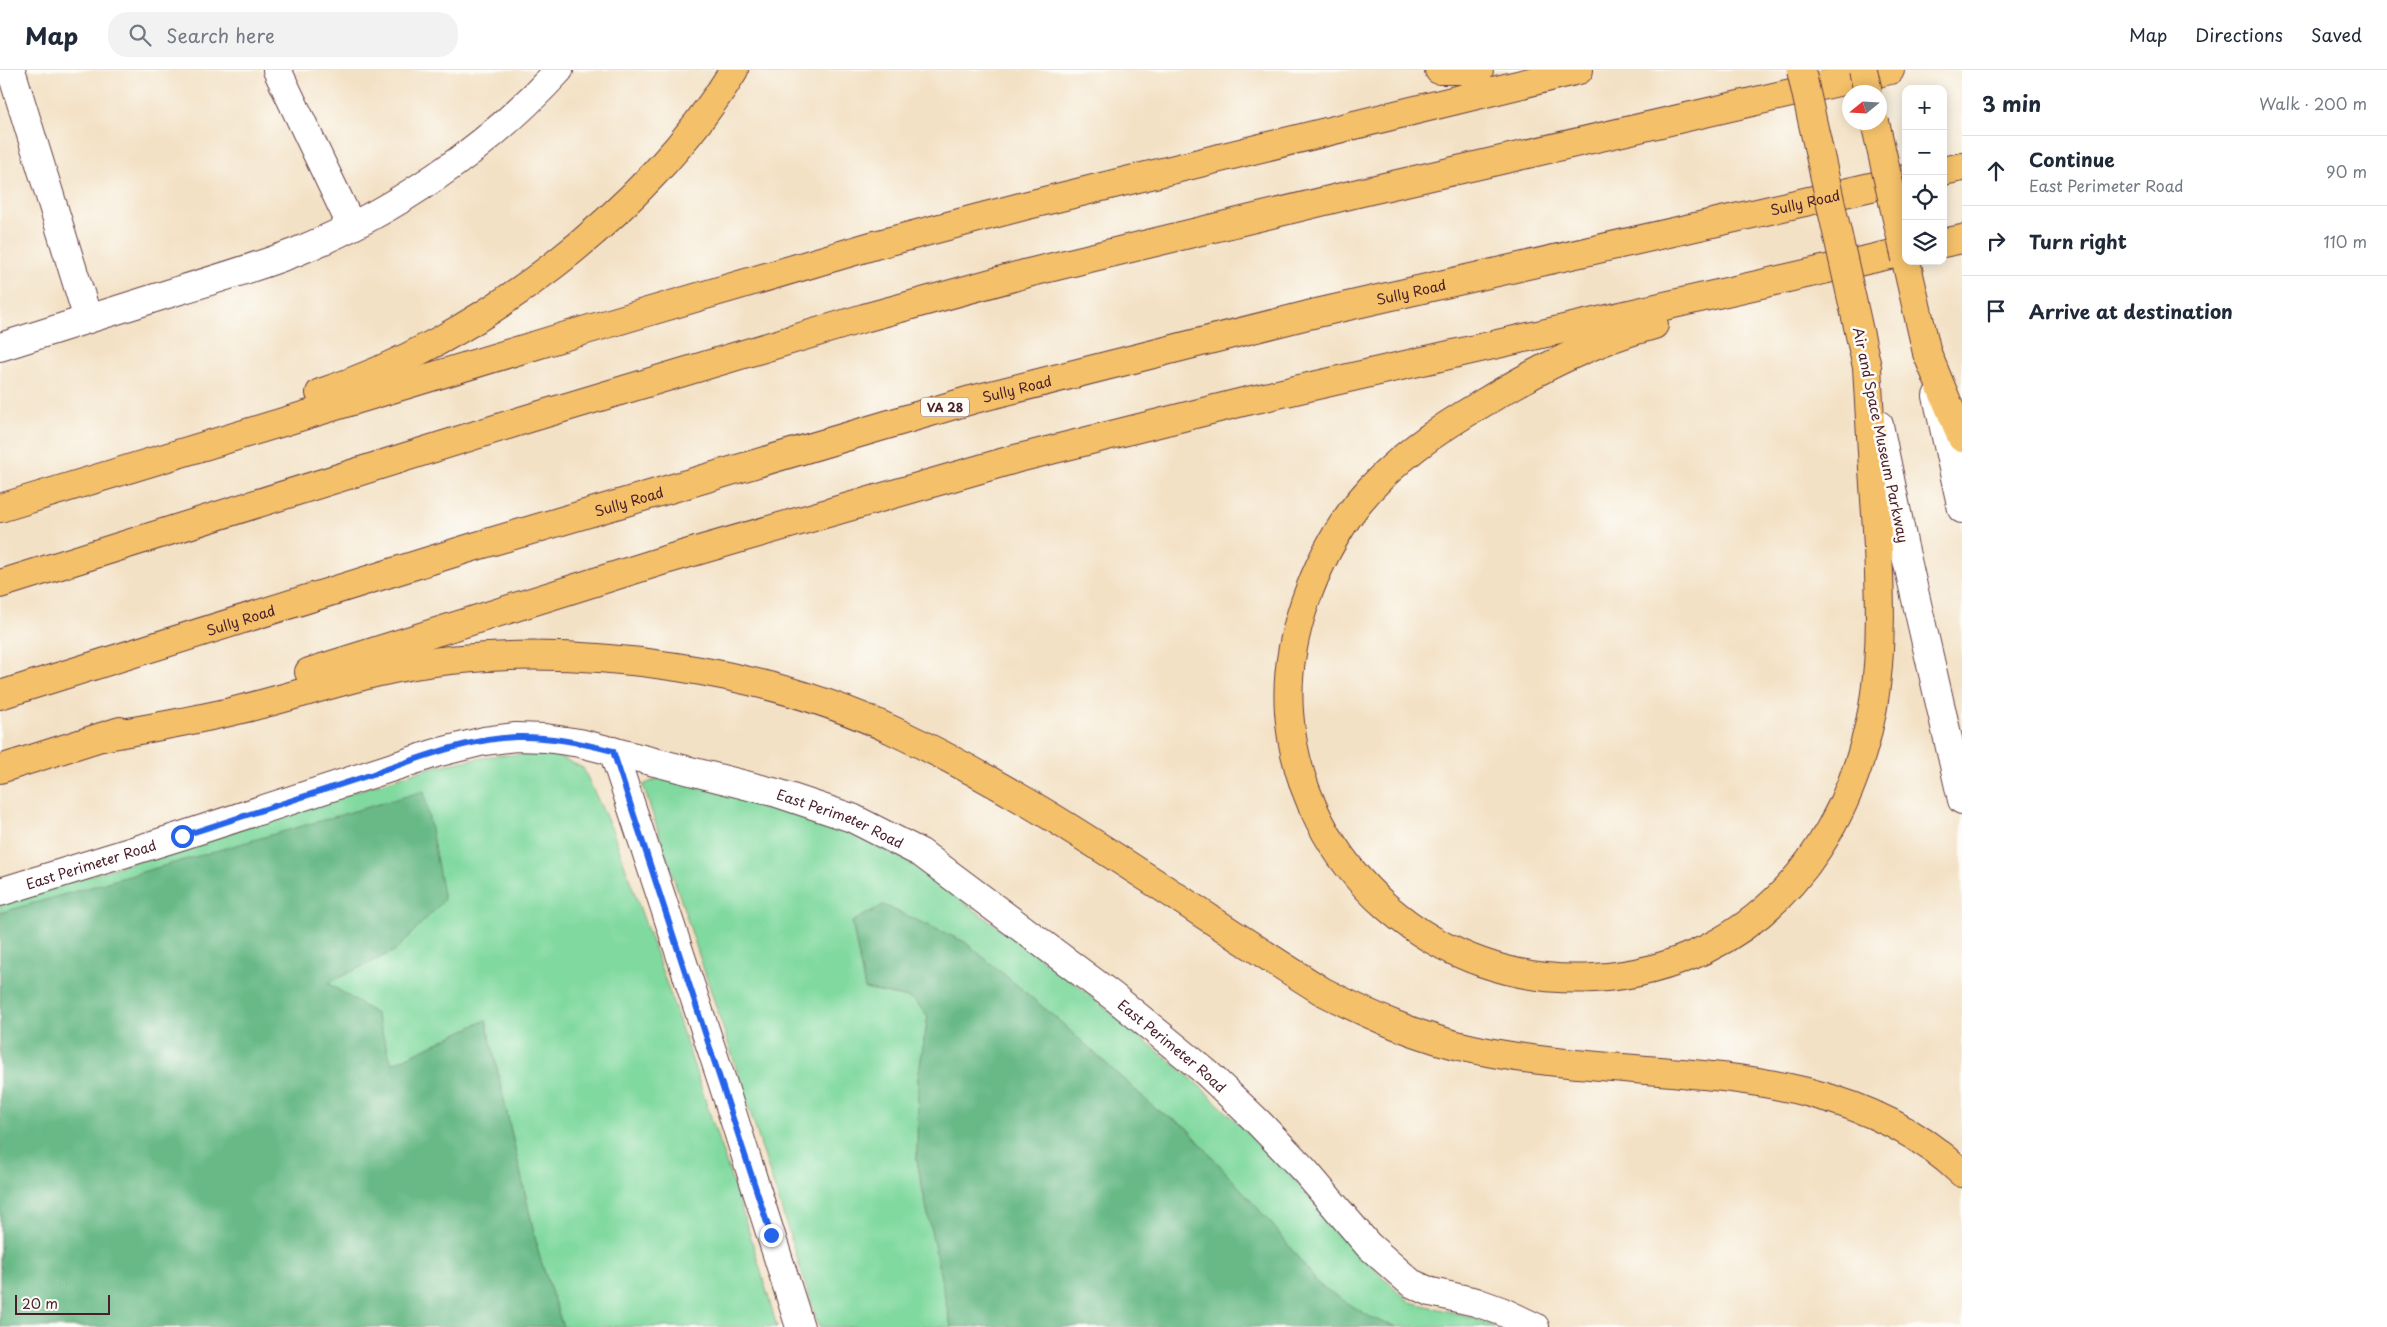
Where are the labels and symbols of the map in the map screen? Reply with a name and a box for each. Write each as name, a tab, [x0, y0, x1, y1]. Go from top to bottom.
north arrow	[1842, 85, 1887, 130]
street label: Sully Road	[1768, 184, 1842, 220]
street label: Sully Road	[1374, 273, 1448, 310]
street label: Air and Space Museum Parkway	[1848, 325, 1914, 545]
street label: Sully Road	[980, 370, 1054, 407]
road number: VA 28	[921, 398, 969, 417]
street label: Sully Road	[592, 481, 666, 521]
street label: Sully Road	[203, 599, 278, 640]
street label: East Perimeter Road	[774, 783, 907, 853]
route start	[171, 825, 194, 848]
street label: East Perimeter Road	[23, 834, 159, 894]
street label: East Perimeter Road	[1114, 994, 1231, 1097]
route end	[760, 1224, 783, 1247]
scale bar	[15, 1292, 110, 1315]

